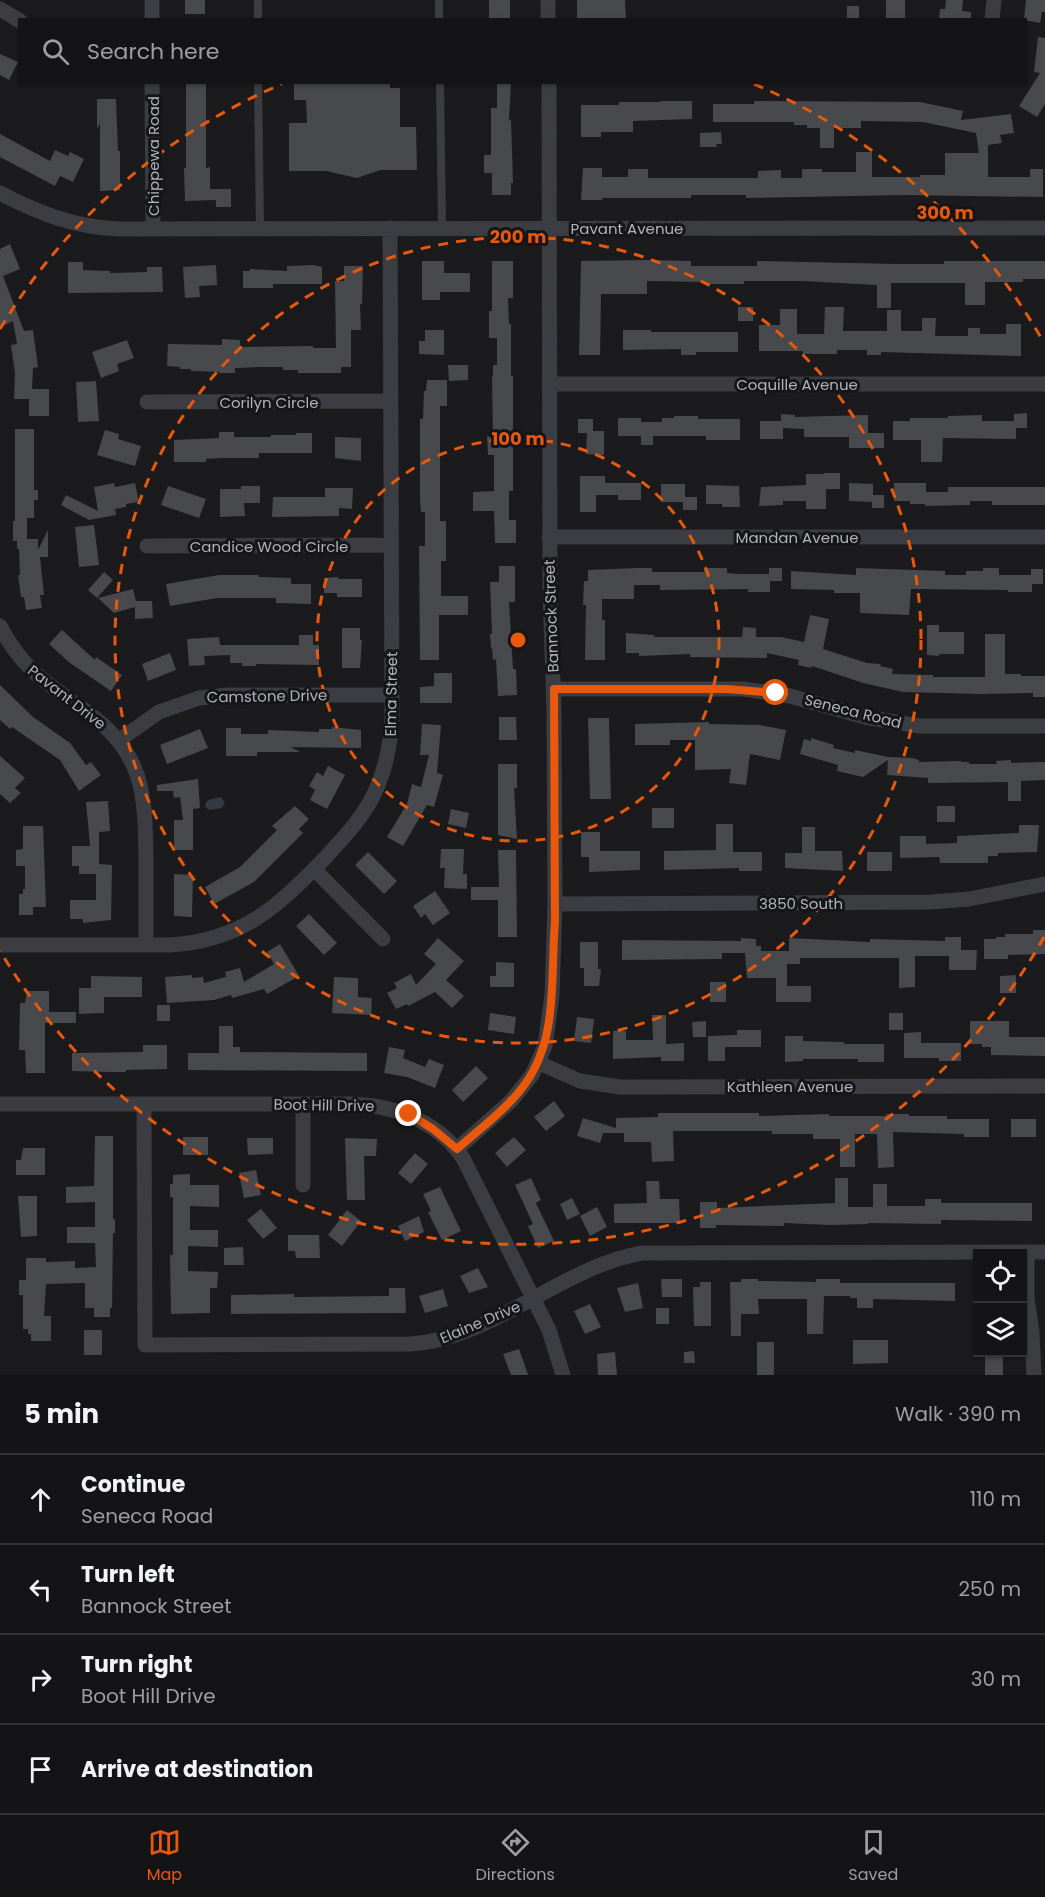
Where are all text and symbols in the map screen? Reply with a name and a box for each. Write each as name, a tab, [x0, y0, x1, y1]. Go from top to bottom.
search box	[18, 18, 1027, 84]
icon: search	[39, 35, 72, 68]
text: Search here	[87, 36, 220, 67]
street label: Chippewa Road	[143, 96, 164, 216]
text: 300 m	[916, 200, 974, 225]
street label: Pavant Avenue	[571, 218, 683, 239]
text: 200 m	[490, 224, 546, 249]
street label: Coquille Avenue	[736, 374, 858, 395]
street label: Corilyn Circle	[219, 392, 319, 413]
text: 100 m	[491, 426, 545, 451]
street label: Mandan Avenue	[736, 527, 858, 548]
street label: Candice Wood Circle	[190, 536, 348, 557]
street label: Bannock Street	[539, 559, 563, 673]
centre of rings	[508, 630, 528, 650]
street label: Elma Street	[380, 651, 402, 737]
street label: Pavant Drive	[23, 660, 111, 734]
route start	[762, 679, 788, 705]
street label: Camstone Drive	[207, 684, 327, 708]
street label: Seneca Road	[802, 689, 904, 733]
street label: 3850 South	[759, 893, 843, 914]
street label: Kathleen Avenue	[727, 1076, 853, 1097]
street label: Boot Hill Drive	[273, 1094, 375, 1116]
route end	[395, 1100, 421, 1126]
map controls	[973, 1249, 1027, 1357]
button: locate	[973, 1249, 1027, 1303]
street label: Elaine Drive	[436, 1296, 524, 1348]
button: layers	[973, 1303, 1027, 1357]
text: 5 min	[24, 1396, 99, 1432]
text: Walk · 390 m	[895, 1400, 1021, 1428]
text: Continue	[81, 1469, 185, 1500]
icon: ahead	[24, 1483, 57, 1516]
text: 110 m	[970, 1485, 1021, 1513]
text: Seneca Road	[81, 1502, 213, 1530]
text: Turn left	[81, 1559, 175, 1590]
icon: left	[24, 1573, 57, 1606]
text: 250 m	[958, 1575, 1021, 1603]
text: Bannock Street	[81, 1592, 232, 1620]
text: Turn right	[81, 1649, 192, 1680]
icon: right	[24, 1663, 57, 1696]
text: 30 m	[971, 1665, 1021, 1693]
text: Boot Hill Drive	[81, 1682, 216, 1710]
icon: arrive	[24, 1753, 57, 1786]
text: Arrive at destination	[81, 1754, 313, 1785]
tab: Map	[147, 1826, 182, 1887]
tab: Directions	[476, 1826, 555, 1887]
tab: Saved	[848, 1826, 898, 1887]

